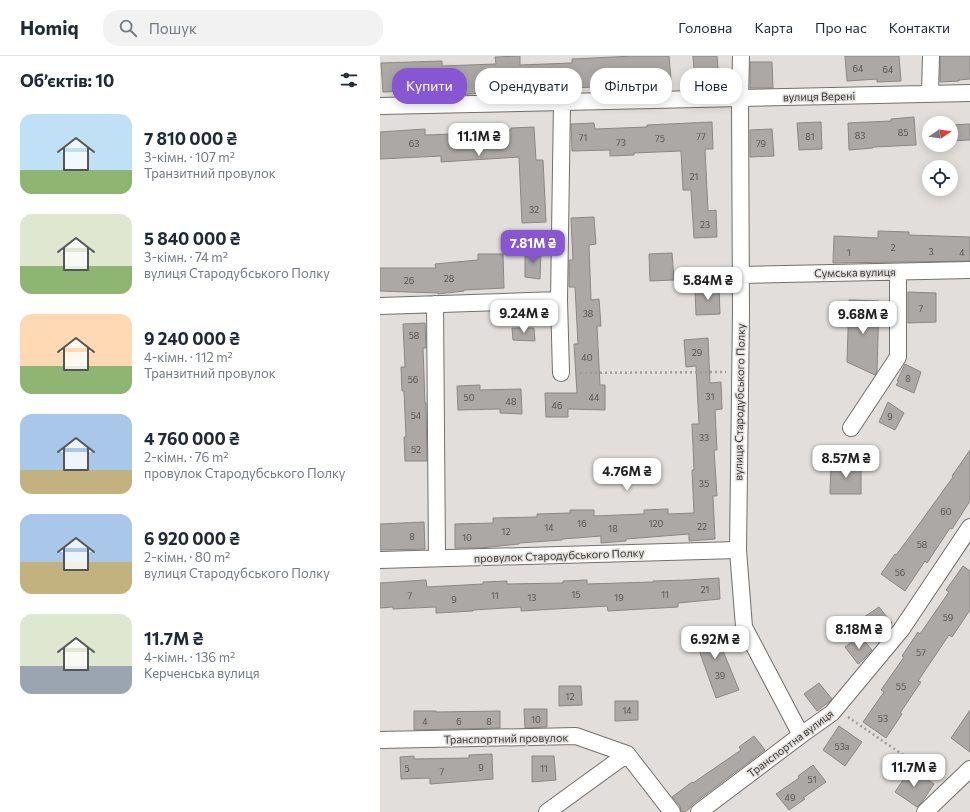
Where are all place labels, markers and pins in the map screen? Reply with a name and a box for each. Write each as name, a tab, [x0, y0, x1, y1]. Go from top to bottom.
pin: 11.1M ₴	[442, 123, 516, 157]
pin: 7.81M ₴	[496, 230, 570, 264]
pin: 5.84M ₴	[671, 267, 745, 301]
pin: 9.24M ₴	[487, 300, 561, 334]
pin: 9.68M ₴	[826, 301, 900, 335]
pin: 8.57M ₴	[809, 445, 883, 479]
pin: 4.76M ₴	[590, 458, 664, 492]
pin: 8.18M ₴	[822, 616, 896, 650]
pin: 6.92M ₴	[678, 626, 752, 660]
pin: 11.7M ₴	[877, 754, 951, 788]

